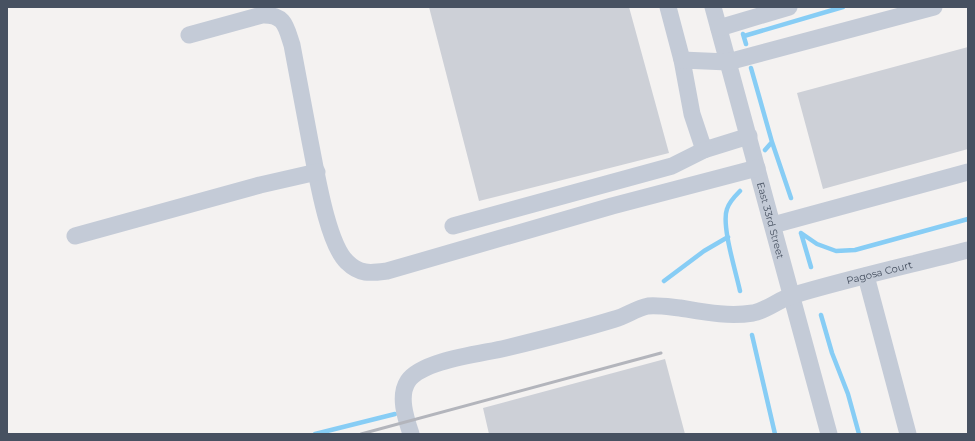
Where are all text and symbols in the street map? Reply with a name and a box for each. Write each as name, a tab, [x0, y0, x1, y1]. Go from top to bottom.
street label: East 33rd Street	[754, 180, 788, 260]
street label: Pagosa Court	[845, 258, 914, 287]

